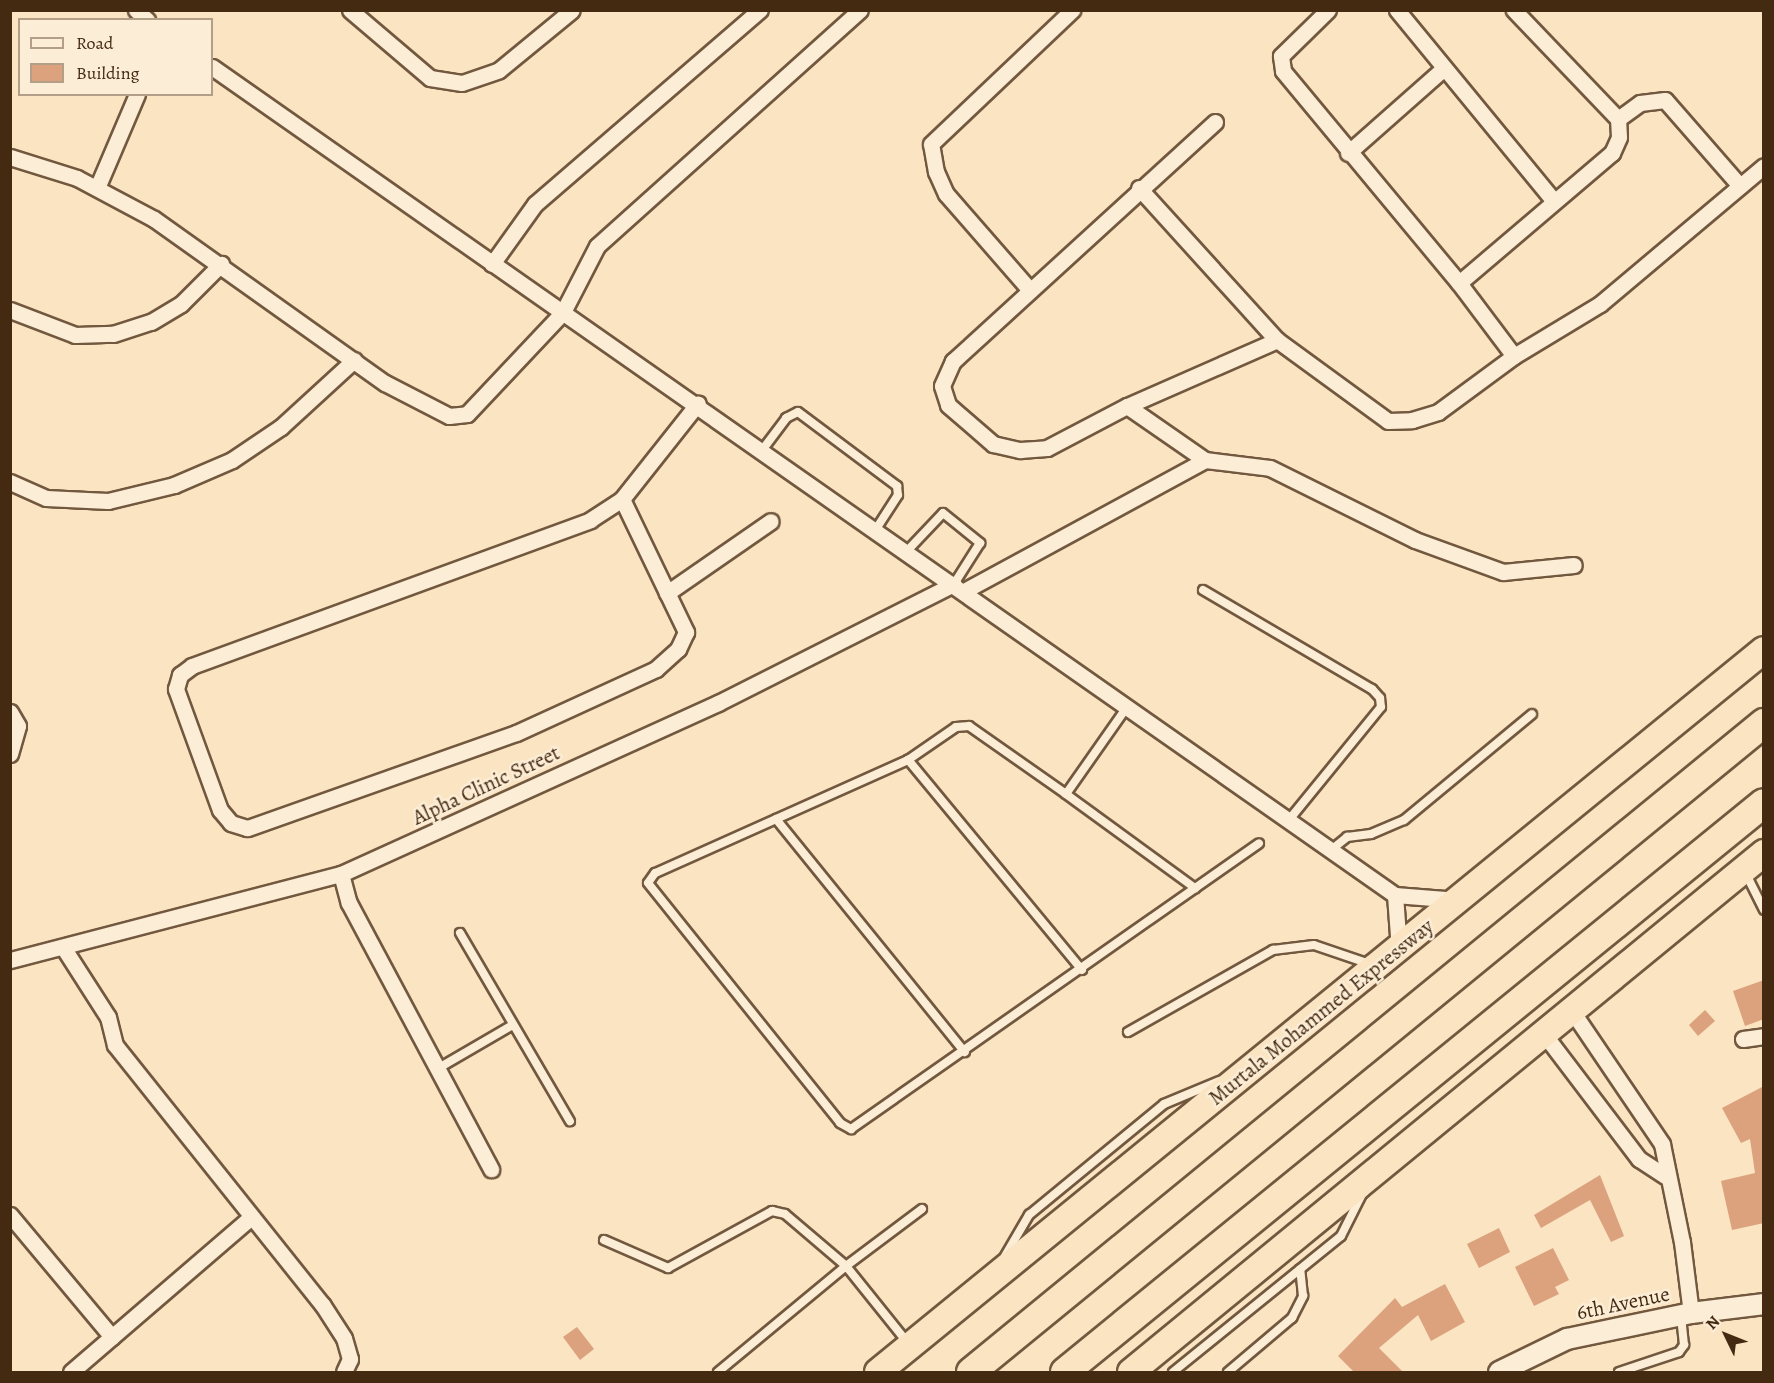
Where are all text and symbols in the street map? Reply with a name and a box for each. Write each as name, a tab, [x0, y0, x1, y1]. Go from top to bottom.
legend	[18, 18, 213, 96]
text: Road	[76, 31, 113, 55]
text: Building	[76, 61, 140, 85]
street label: Alpha Clinic Street	[408, 740, 564, 830]
street label: Murtala Mohammed Expressway	[1203, 913, 1439, 1111]
street label: 6th Avenue	[1574, 1281, 1672, 1325]
north arrow	[1696, 1305, 1756, 1365]
text: N	[1701, 1311, 1725, 1334]

